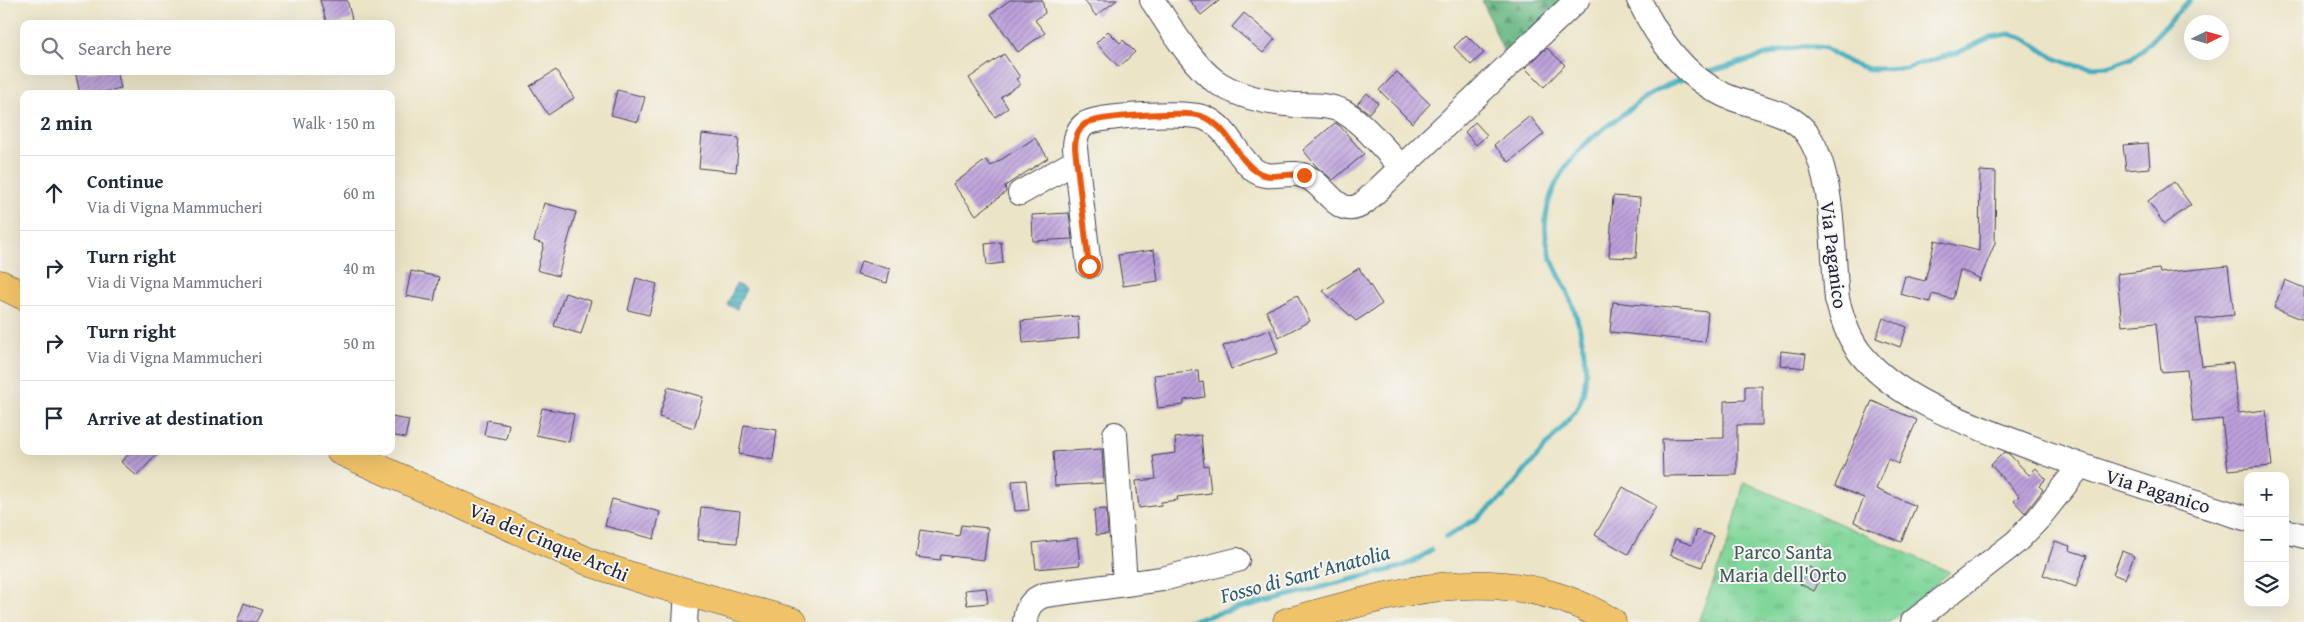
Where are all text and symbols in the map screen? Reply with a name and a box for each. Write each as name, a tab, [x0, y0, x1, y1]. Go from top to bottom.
north arrow	[2184, 15, 2229, 60]
search box	[20, 20, 395, 75]
icon: search	[38, 34, 66, 62]
text: Search here	[78, 34, 172, 62]
text: 2 min	[40, 107, 92, 138]
text: Walk · 150 m	[292, 111, 375, 135]
route end	[1293, 164, 1316, 187]
text: Continue	[87, 167, 164, 195]
icon: ahead	[40, 179, 68, 207]
text: 60 m	[343, 181, 375, 205]
text: Via di Vigna Mammucheri	[87, 195, 263, 219]
street label: Via Paganico	[1814, 200, 1855, 310]
text: Turn right	[87, 242, 176, 270]
icon: right	[40, 254, 68, 282]
route start	[1078, 255, 1101, 278]
text: 40 m	[343, 256, 375, 280]
text: Via di Vigna Mammucheri	[87, 270, 263, 294]
text: Turn right	[87, 317, 176, 345]
icon: right	[40, 329, 68, 357]
text: 50 m	[343, 331, 375, 355]
text: Via di Vigna Mammucheri	[87, 345, 263, 369]
icon: arrive	[40, 404, 68, 432]
text: Arrive at destination	[87, 404, 263, 432]
street label: Via Paganico	[2102, 461, 2214, 520]
map controls	[2244, 472, 2289, 607]
button: +	[2244, 472, 2289, 517]
street label: Via dei Cinque Archi	[465, 495, 634, 588]
button: −	[2244, 517, 2289, 562]
water label: Fosso di Sant'Anatolia	[1216, 536, 1394, 611]
park label: Parco Santa Maria dell'Orto	[1719, 537, 1847, 589]
button: layers	[2244, 562, 2289, 607]

